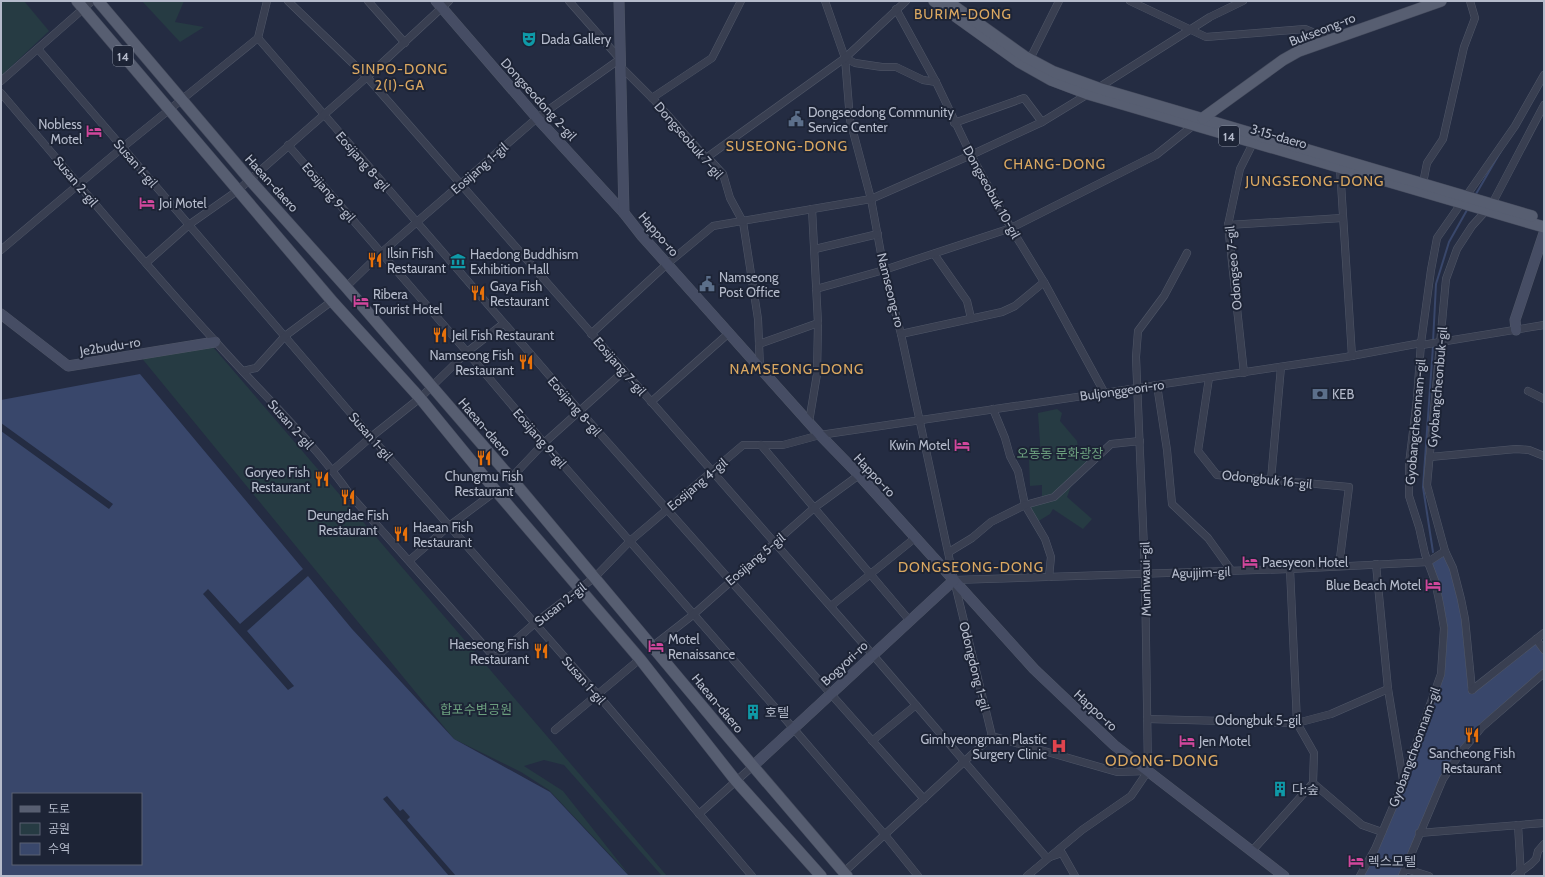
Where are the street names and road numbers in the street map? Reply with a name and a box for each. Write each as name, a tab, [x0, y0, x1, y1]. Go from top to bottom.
street label: Bukseong-ro	[1287, 9, 1357, 49]
road number: 14	[113, 46, 133, 66]
street label: Dongseodong 2-gil	[498, 55, 580, 143]
street label: Dongseobuk 7-gil	[651, 98, 727, 182]
street label: 3·15-daero	[1249, 120, 1309, 152]
road number: 14	[1219, 126, 1239, 146]
street label: Eosijang 8-gil	[332, 128, 393, 195]
street label: Susan 1-gil	[111, 136, 161, 190]
street label: Eosijang 1-gil	[447, 139, 511, 198]
street label: Dongseobuk 10-gil	[960, 143, 1024, 241]
street label: Haean-daero	[242, 151, 302, 215]
street label: Susan 2-gil	[50, 153, 102, 209]
street label: Eosijang 9-gil	[298, 159, 359, 226]
street label: Happo-ro	[635, 209, 683, 259]
street label: Odongseo 7-gil	[1221, 225, 1245, 311]
street label: Namseong-ro	[874, 251, 908, 329]
street label: Gyobangcheonbuk-gil	[1424, 326, 1450, 448]
street label: Je2budu-ro	[78, 333, 141, 359]
street label: Eosijang 7-gil	[589, 333, 650, 399]
street label: Gyobangcheonnam-gil	[1402, 358, 1428, 486]
street label: Eosijang 8-gil	[544, 373, 605, 440]
street label: Buljonggeori-ro	[1079, 376, 1165, 405]
street label: Haean-daero	[455, 395, 515, 459]
street label: Susan 2-gil	[265, 396, 317, 452]
street label: Eosijang 9-gil	[509, 405, 570, 472]
street label: Susan 1-gil	[346, 409, 396, 463]
street label: Happo-ro	[851, 450, 899, 500]
street label: Eosijang 4-gil	[664, 454, 731, 515]
street label: Odongbuk 16-gil	[1221, 466, 1313, 492]
street label: Eosijang 5-gil	[722, 529, 789, 589]
street label: Munhwaui-gil	[1136, 542, 1154, 616]
street label: Agujjim-gil	[1171, 563, 1231, 582]
street label: Susan 2-gil	[531, 579, 589, 629]
street label: Odongdong 1-gil	[956, 620, 994, 712]
street label: Bogyori-ro	[817, 637, 871, 689]
street label: Susan 1-gil	[559, 653, 609, 707]
street label: Haean-daero	[689, 670, 747, 736]
street label: Gyobangcheonnam-gil	[1385, 685, 1443, 809]
street label: Happo-ro	[1071, 686, 1121, 734]
street label: Odongbuk 5-gil	[1215, 712, 1301, 728]

